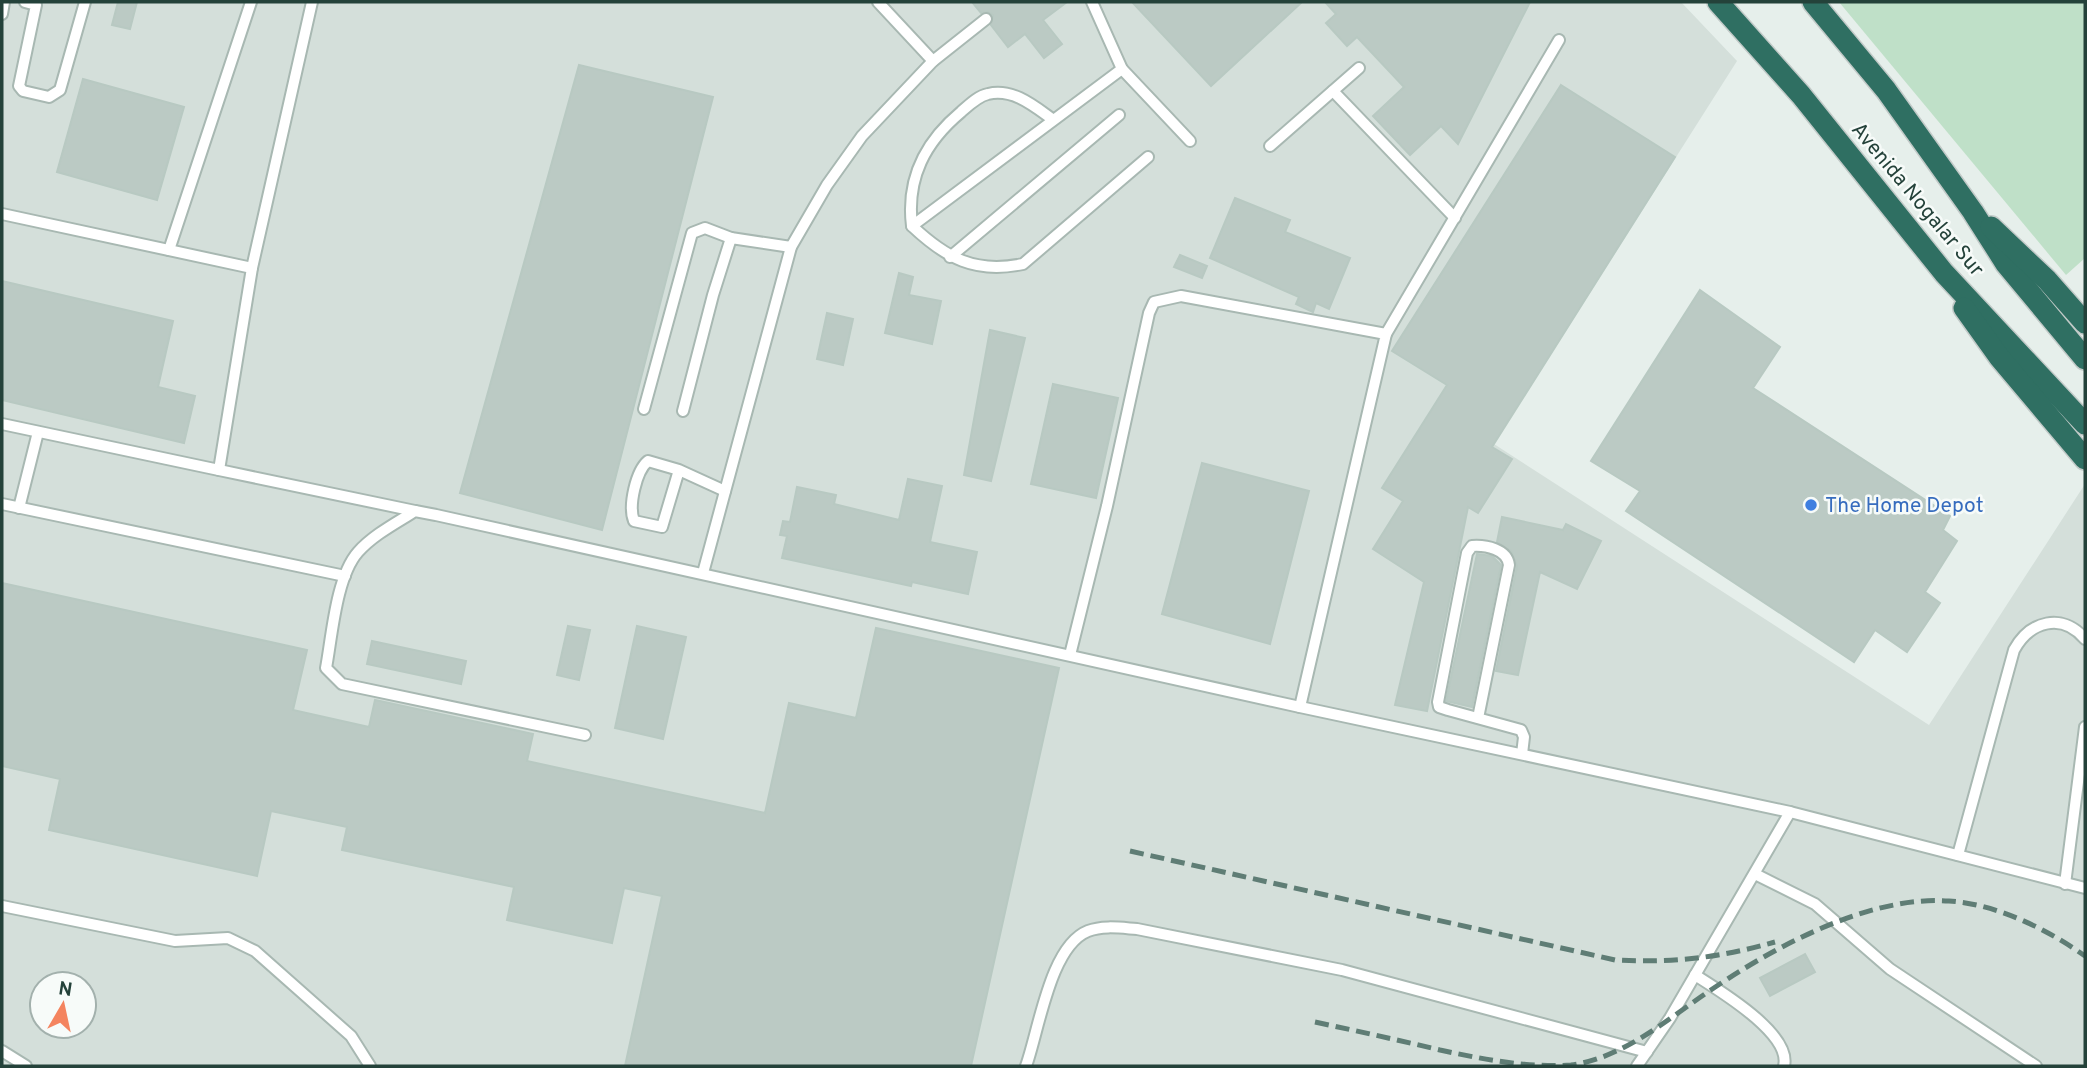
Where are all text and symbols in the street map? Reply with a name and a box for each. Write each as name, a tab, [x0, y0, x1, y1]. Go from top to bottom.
street label: Avenida Nogalar Sur	[1845, 117, 1989, 283]
place label: The Home Depot	[1825, 493, 1984, 520]
marker: The Home Depot	[1803, 497, 1819, 513]
north arrow	[28, 970, 98, 1040]
text: N	[57, 977, 74, 1003]

